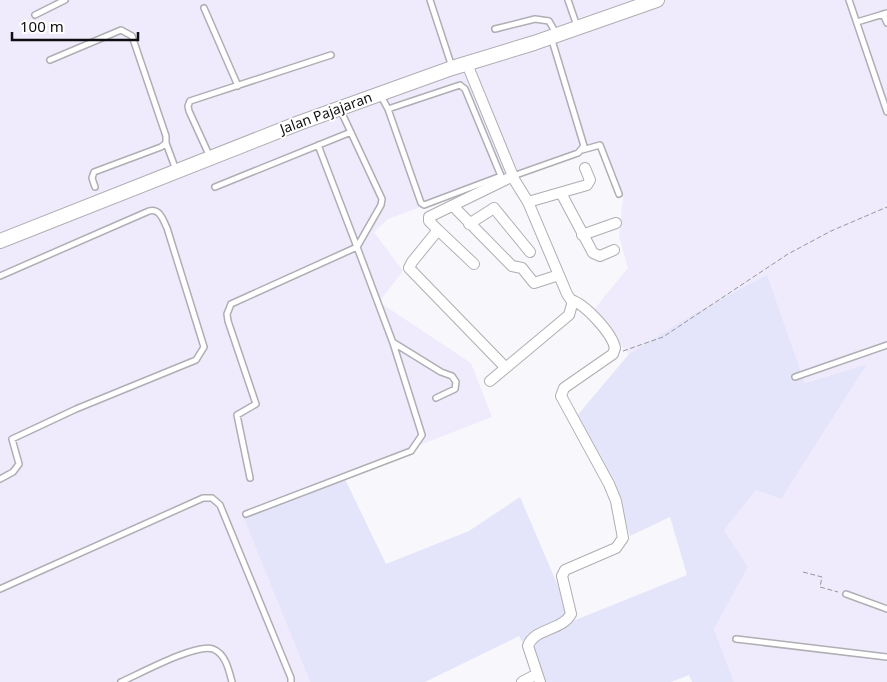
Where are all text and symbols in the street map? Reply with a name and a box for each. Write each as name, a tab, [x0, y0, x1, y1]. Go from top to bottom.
scale bar	[12, 10, 139, 42]
text: 100 m	[20, 16, 64, 36]
street label: Jalan Pajajaran	[275, 87, 375, 139]

